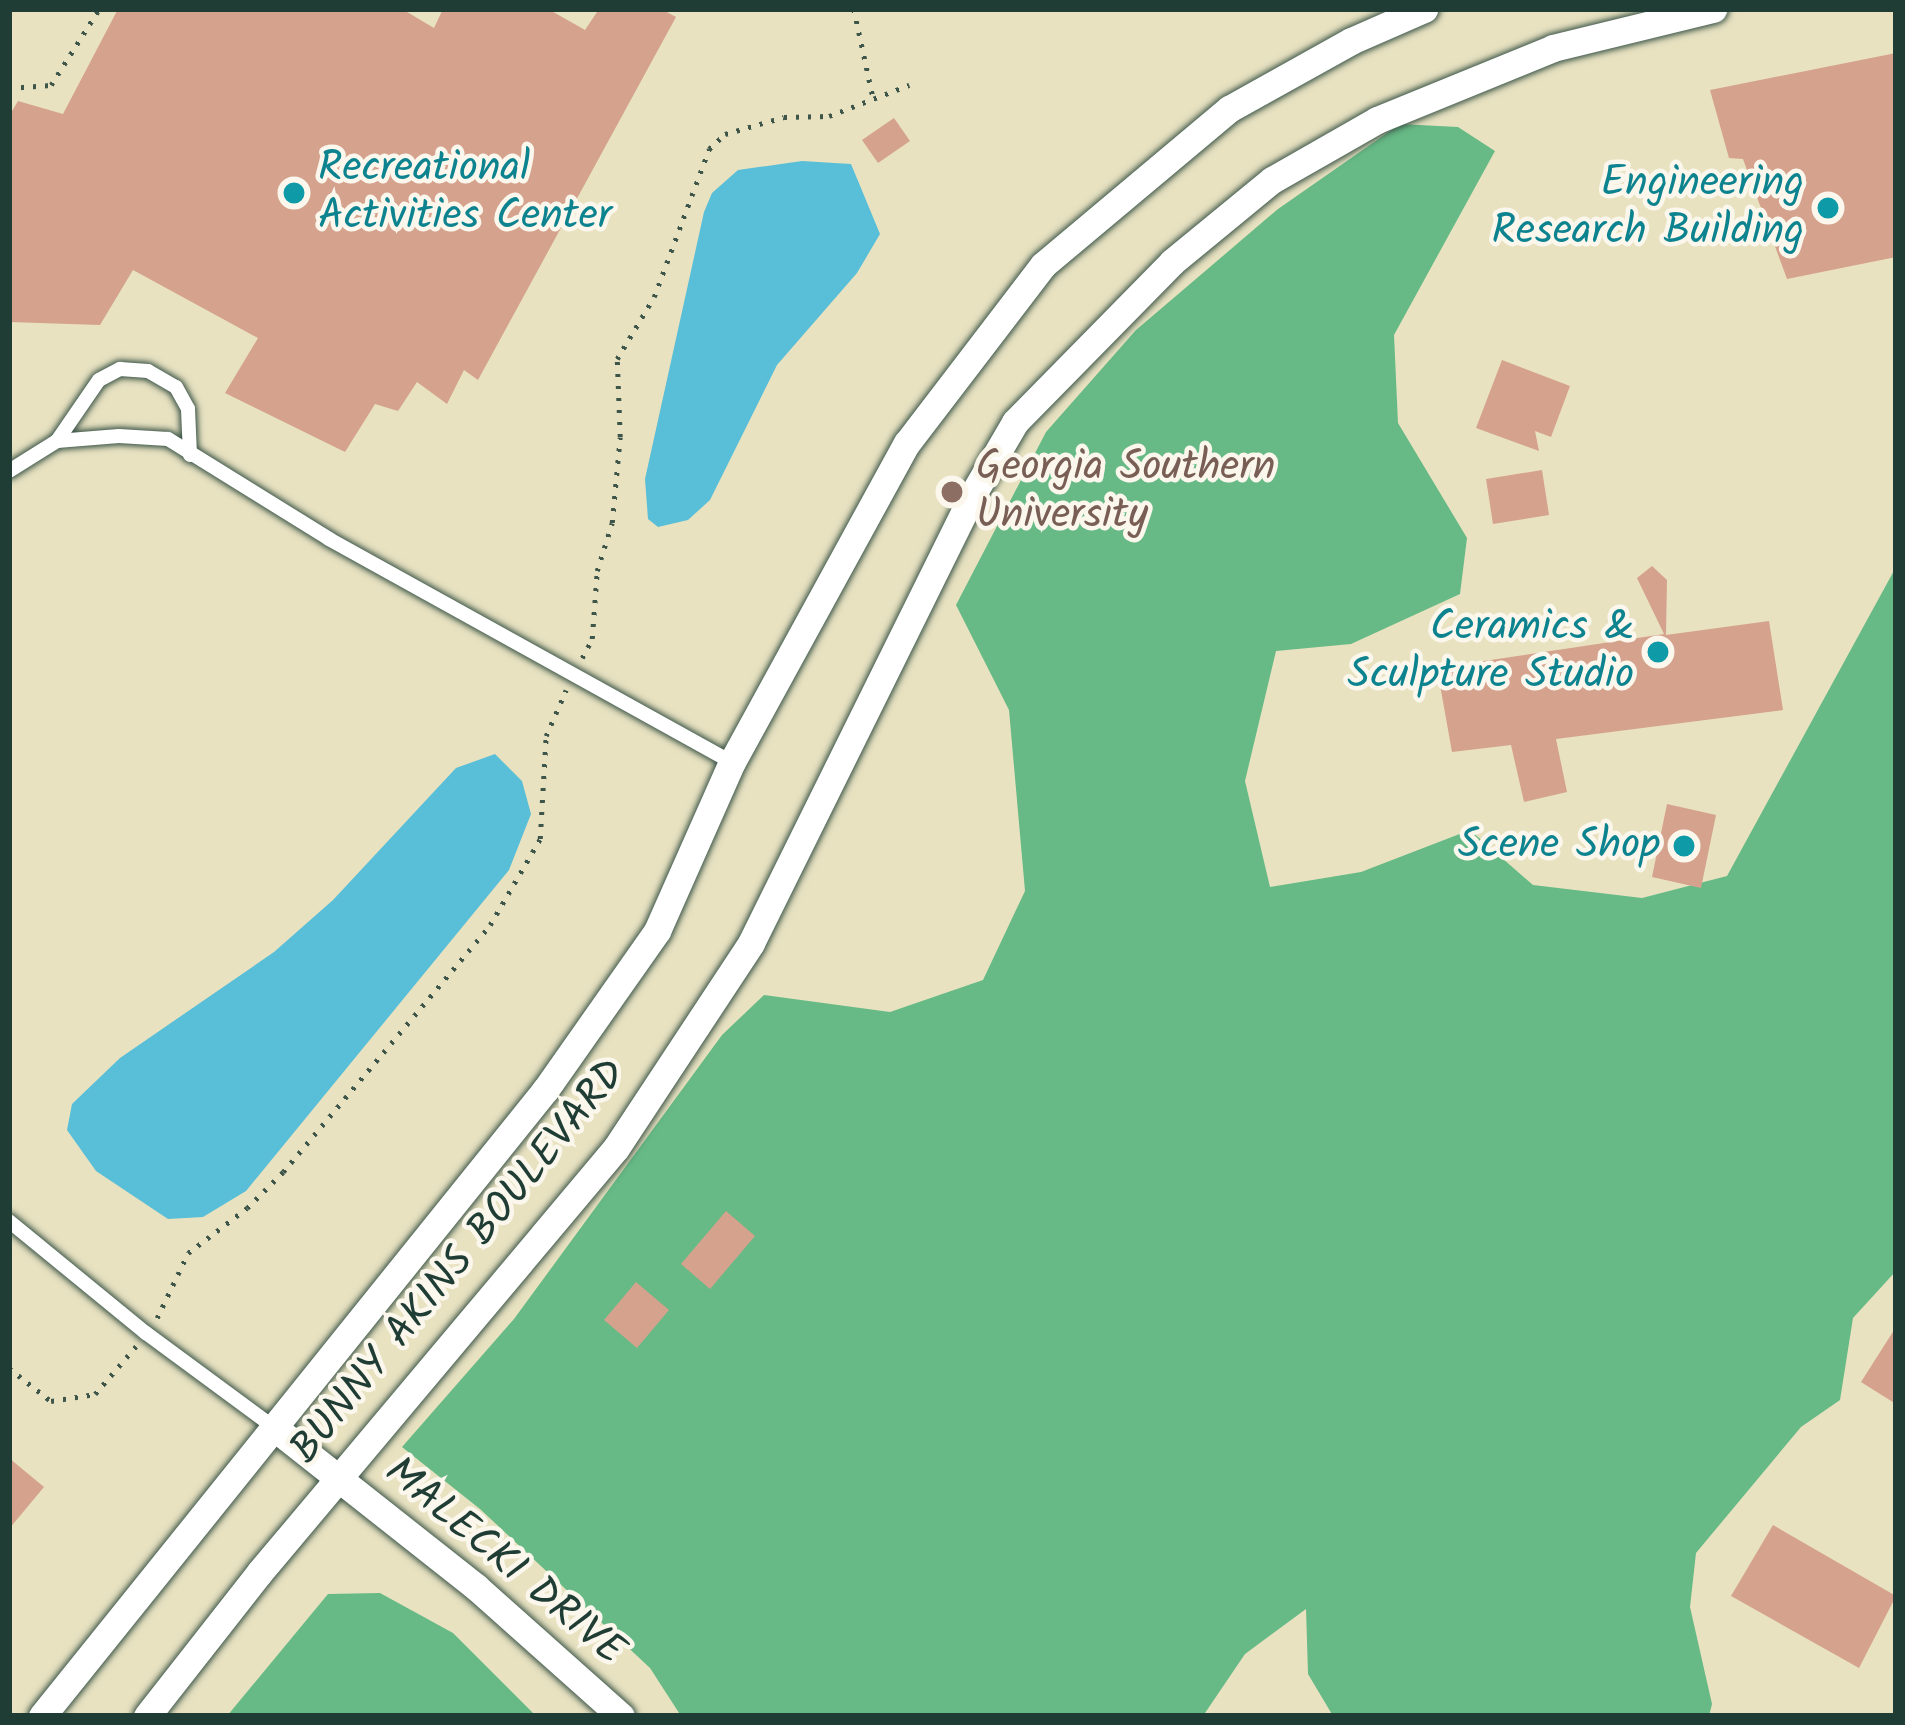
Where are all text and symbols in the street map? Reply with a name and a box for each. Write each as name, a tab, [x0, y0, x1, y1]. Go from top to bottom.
place label: Recreational Activities Center	[318, 144, 612, 243]
place label: Engineering Research Building	[1492, 159, 1804, 258]
marker: Recreational Activities Center	[281, 180, 307, 206]
marker: Engineering Research Building	[1815, 195, 1841, 221]
place label: Georgia Southern University	[976, 443, 1275, 542]
marker: Georgia Southern University	[939, 479, 965, 505]
place label: Ceramics & Sculpture Studio	[1348, 603, 1634, 702]
marker: Ceramics & Sculpture Studio	[1645, 639, 1671, 665]
place label: Scene Shop	[1458, 821, 1660, 871]
marker: Scene Shop	[1671, 833, 1697, 859]
street label: BUNNY AKINS BOULEVARD	[280, 1050, 638, 1474]
street label: MALECKI DRIVE	[374, 1447, 634, 1677]

